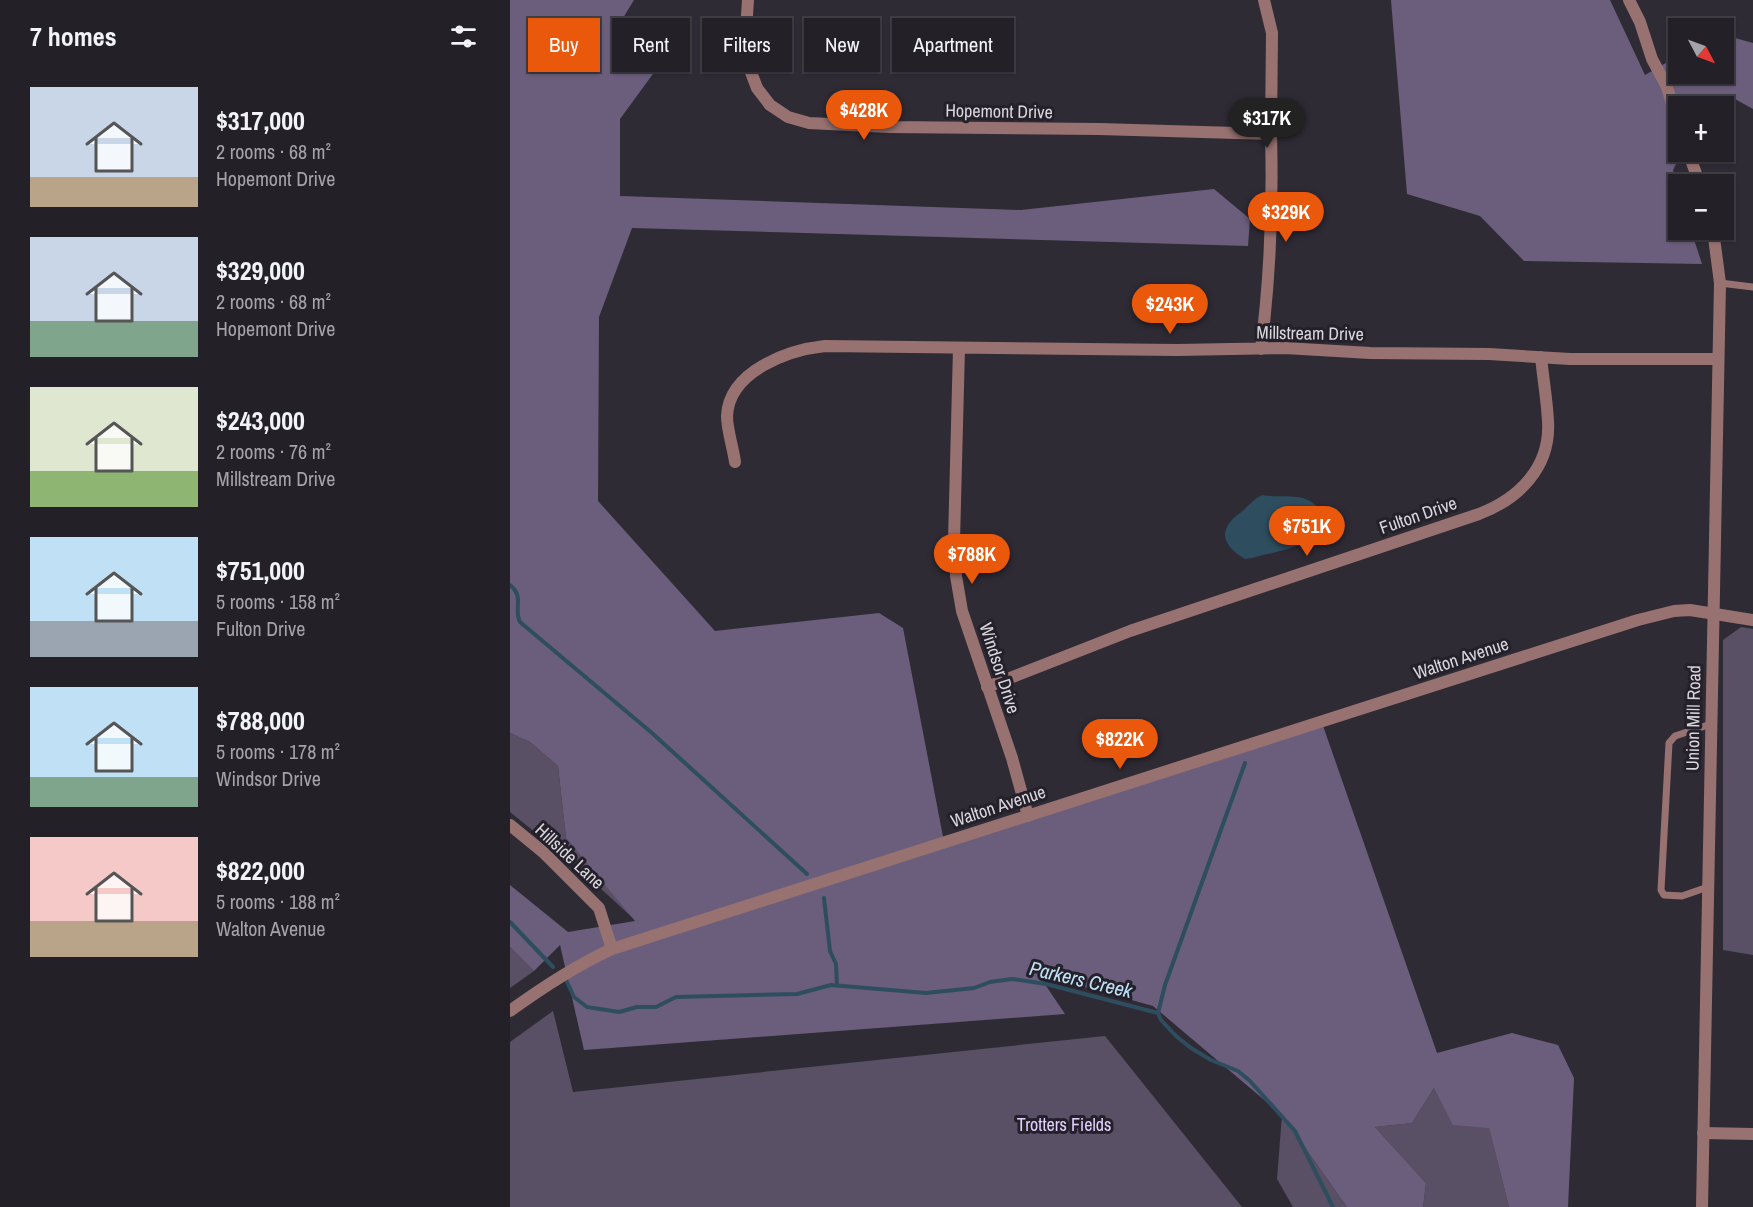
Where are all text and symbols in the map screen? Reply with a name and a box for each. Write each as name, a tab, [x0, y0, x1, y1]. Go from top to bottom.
chip: Buy	[528, 18, 600, 72]
chip: Rent	[612, 18, 690, 72]
chip: Filters	[702, 18, 792, 72]
chip: New	[804, 18, 880, 72]
chip: Apartment	[892, 18, 1014, 72]
north arrow	[1668, 18, 1734, 84]
map controls	[1668, 18, 1734, 240]
text: 7 homes	[30, 19, 117, 54]
icon: filters	[447, 20, 480, 53]
pin: $428K	[822, 90, 906, 141]
text: $428K	[840, 96, 888, 123]
button: +	[1668, 96, 1734, 162]
street label: Hopemont Drive	[945, 98, 1053, 124]
pin: $317K	[1225, 98, 1309, 149]
text: $317,000	[216, 103, 305, 138]
text: $317K	[1243, 104, 1291, 131]
icon: home	[78, 111, 150, 183]
text: 2 rooms · 68 m²	[216, 138, 331, 165]
text: Hopemont Drive	[216, 165, 335, 192]
button: −	[1668, 174, 1734, 240]
pin: $329K	[1244, 192, 1328, 243]
text: $329K	[1262, 198, 1310, 225]
text: $329,000	[216, 253, 305, 288]
icon: home	[78, 261, 150, 333]
pin: $243K	[1128, 284, 1212, 335]
text: 2 rooms · 68 m²	[216, 288, 331, 315]
text: $243K	[1146, 290, 1194, 317]
text: Hopemont Drive	[216, 315, 335, 342]
street label: Millstream Drive	[1256, 320, 1364, 346]
text: $243,000	[216, 403, 305, 438]
icon: home	[78, 411, 150, 483]
text: 2 rooms · 76 m²	[216, 438, 331, 465]
text: Millstream Drive	[216, 465, 335, 492]
street label: Fulton Drive	[1376, 490, 1460, 540]
pin: $751K	[1265, 506, 1349, 557]
text: $751K	[1283, 512, 1331, 539]
pin: $788K	[930, 534, 1014, 585]
text: $788K	[948, 540, 996, 567]
text: $751,000	[216, 553, 305, 588]
icon: home	[78, 561, 150, 633]
text: 5 rooms · 158 m²	[216, 588, 340, 615]
text: Fulton Drive	[216, 615, 305, 642]
street label: Windsor Drive	[974, 619, 1026, 717]
street label: Walton Avenue	[1410, 631, 1512, 685]
street label: Union Mill Road	[1680, 665, 1706, 771]
text: $788,000	[216, 703, 305, 738]
icon: home	[78, 711, 150, 783]
pin: $822K	[1078, 719, 1162, 770]
text: $822K	[1096, 725, 1144, 752]
text: 5 rooms · 178 m²	[216, 738, 340, 765]
text: Windsor Drive	[216, 765, 321, 792]
street label: Walton Avenue	[947, 779, 1049, 833]
street label: Hillside Lane	[530, 817, 610, 895]
text: $822,000	[216, 853, 305, 888]
icon: home	[78, 861, 150, 933]
text: 5 rooms · 188 m²	[216, 888, 340, 915]
text: Walton Avenue	[216, 915, 325, 942]
water label: Parkers Creek	[1027, 954, 1136, 1004]
park label: Trotters Fields	[1017, 1112, 1111, 1137]

